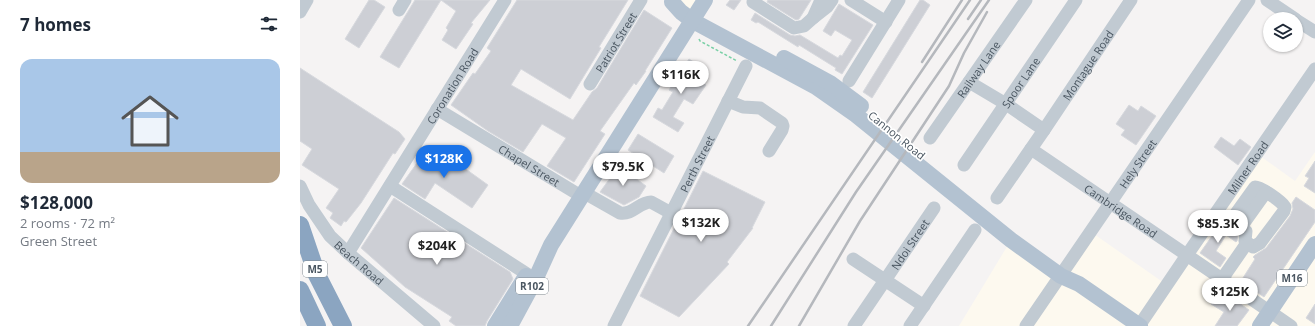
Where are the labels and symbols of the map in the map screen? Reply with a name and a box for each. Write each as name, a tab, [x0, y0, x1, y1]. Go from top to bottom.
street label: Patriot Street	[591, 9, 640, 75]
street label: Montague Road	[1059, 27, 1116, 103]
street label: Railway Lane	[953, 38, 1003, 101]
street label: Coronation Road	[423, 45, 481, 126]
street label: Spoor Lane	[998, 54, 1043, 111]
pin: $116K	[653, 61, 709, 95]
street label: Cannon Road	[865, 107, 929, 163]
street label: Perth Street	[676, 133, 717, 195]
street label: Hely Street	[1115, 136, 1159, 191]
street label: Milner Road	[1223, 138, 1271, 197]
street label: Chapel Street	[496, 141, 563, 189]
pin: $128K	[416, 145, 472, 179]
pin: $79.5K	[590, 153, 656, 187]
street label: Cambridge Road	[1082, 180, 1161, 241]
pin: $132K	[673, 209, 729, 243]
pin: $85.3K	[1185, 210, 1251, 244]
street label: Ndoi Street	[887, 216, 932, 272]
pin: $204K	[409, 232, 465, 266]
street label: Beach Road	[332, 237, 387, 288]
road number: M5	[303, 261, 327, 277]
road number: M16	[1277, 270, 1307, 286]
road number: R102	[516, 278, 548, 294]
pin: $125K	[1202, 278, 1258, 312]

